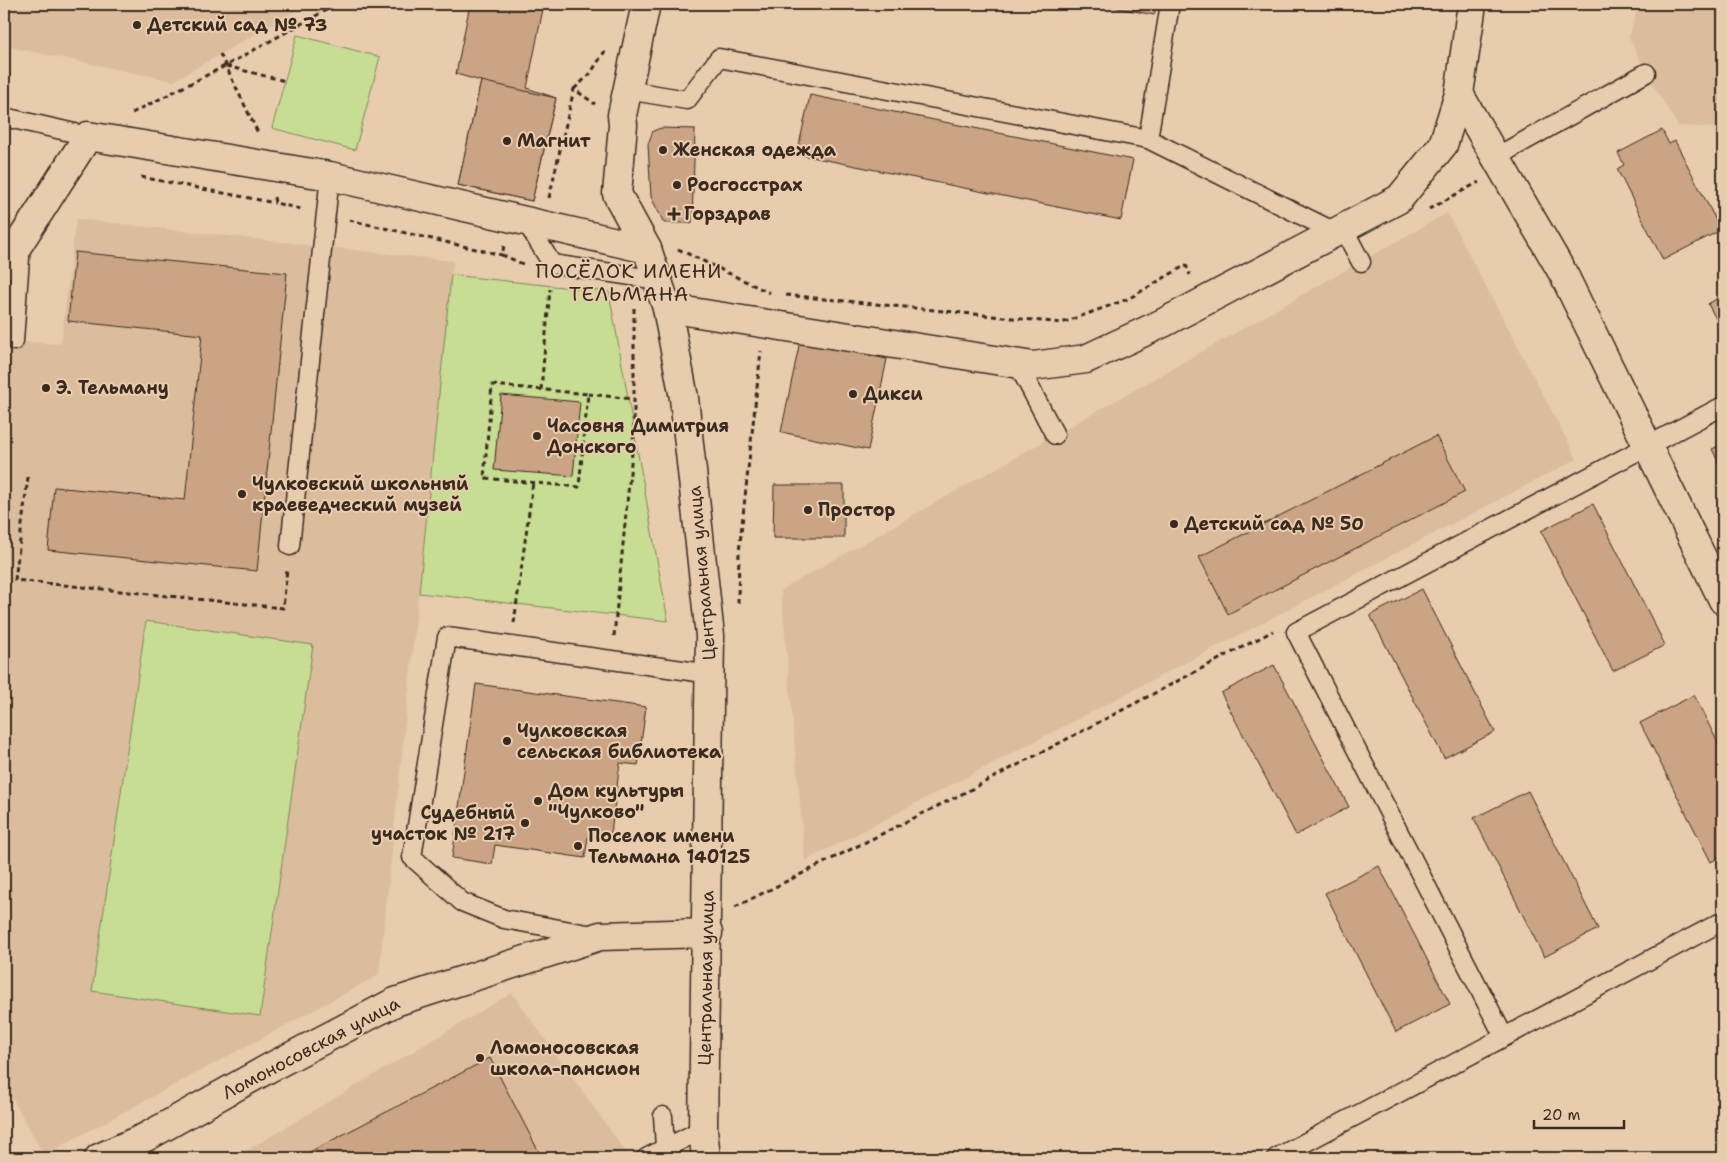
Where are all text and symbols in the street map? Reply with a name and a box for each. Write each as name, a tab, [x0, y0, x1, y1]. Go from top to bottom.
place label: Детский сад № 73	[147, 13, 327, 37]
marker: Детский сад № 73	[131, 19, 143, 31]
place label: Магнит	[517, 129, 591, 153]
marker: Магнит	[501, 135, 513, 147]
place label: Женская одежда	[673, 138, 837, 162]
marker: Женская одежда	[657, 144, 669, 156]
place label: Росгосстрах	[687, 173, 803, 197]
marker: Росгосстрах	[671, 179, 683, 191]
place label: Горздрав	[684, 202, 771, 226]
marker: Горздрав	[668, 208, 680, 220]
district label: ПОСЁЛОК ИМЕНИ ТЕЛЬМАНА	[536, 258, 722, 307]
place label: Э. Тельману	[56, 376, 169, 400]
marker: Э. Тельману	[40, 382, 52, 394]
place label: Дикси	[863, 382, 923, 406]
marker: Дикси	[847, 388, 859, 400]
place label: Часовня Димитрия Донского	[547, 414, 729, 459]
marker: Часовня Димитрия Донского	[531, 430, 543, 442]
place label: Чулковский школьный краеведческий музей	[252, 472, 469, 517]
street label: Центральная улица	[682, 485, 722, 661]
marker: Чулковский школьный краеведческий музей	[236, 488, 248, 500]
place label: Простор	[818, 498, 896, 522]
marker: Простор	[802, 504, 814, 516]
place label: Детский сад № 50	[1184, 512, 1364, 536]
marker: Детский сад № 50	[1168, 518, 1180, 530]
place label: Чулковская сельская библиотека	[517, 719, 722, 764]
marker: Чулковская сельская библиотека	[501, 735, 513, 747]
place label: Дом культуры "Чулково"	[548, 779, 684, 824]
marker: Дом культуры "Чулково"	[532, 795, 544, 807]
place label: Судебный участок № 217	[371, 801, 515, 846]
marker: Судебный участок № 217	[519, 817, 531, 829]
place label: Поселок имени Тельмана 140125	[588, 824, 750, 869]
marker: Поселок имени Тельмана 140125	[572, 840, 584, 852]
street label: Центральная улица	[692, 890, 720, 1066]
street label: Ломоносовская улица	[218, 991, 404, 1105]
place label: Ломоносовская школа-пансион	[490, 1036, 640, 1081]
marker: Ломоносовская школа-пансион	[474, 1052, 486, 1064]
scale bar	[1534, 1097, 1624, 1129]
text: 20 m	[1542, 1105, 1581, 1125]

